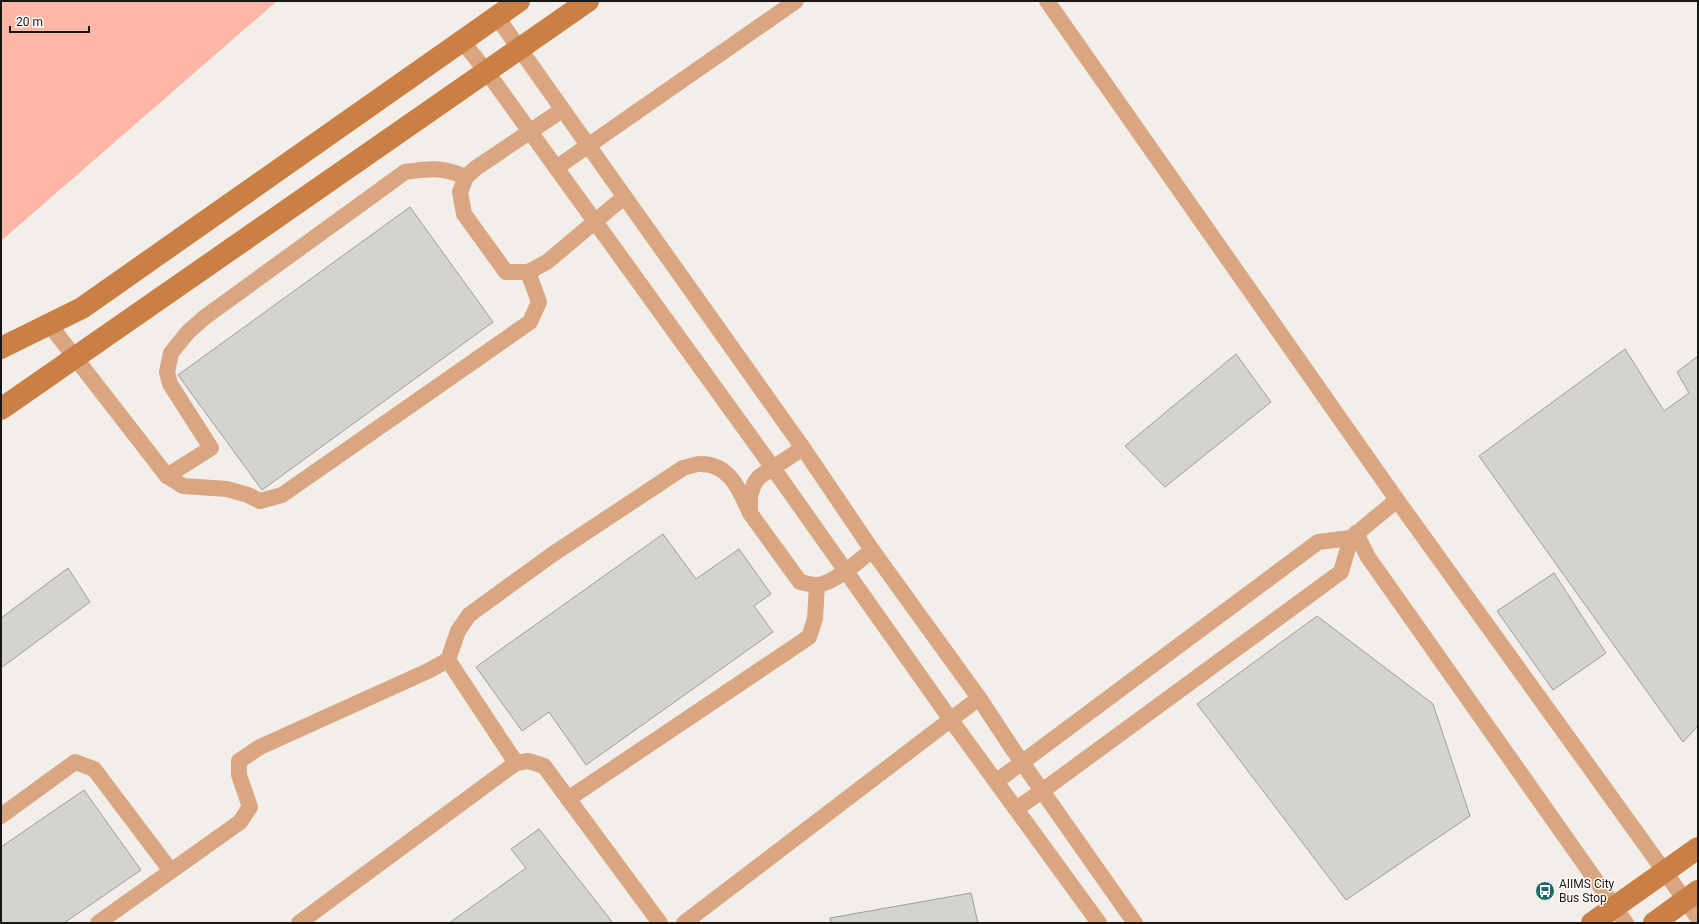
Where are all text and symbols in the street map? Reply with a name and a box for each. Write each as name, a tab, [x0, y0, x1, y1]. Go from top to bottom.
scale bar	[10, 8, 89, 34]
text: 20 m	[16, 15, 43, 29]
place label: AIIMS City Bus Stop	[1559, 877, 1615, 905]
bus stop icon: AIIMS City Bus Stop	[1534, 880, 1556, 902]

